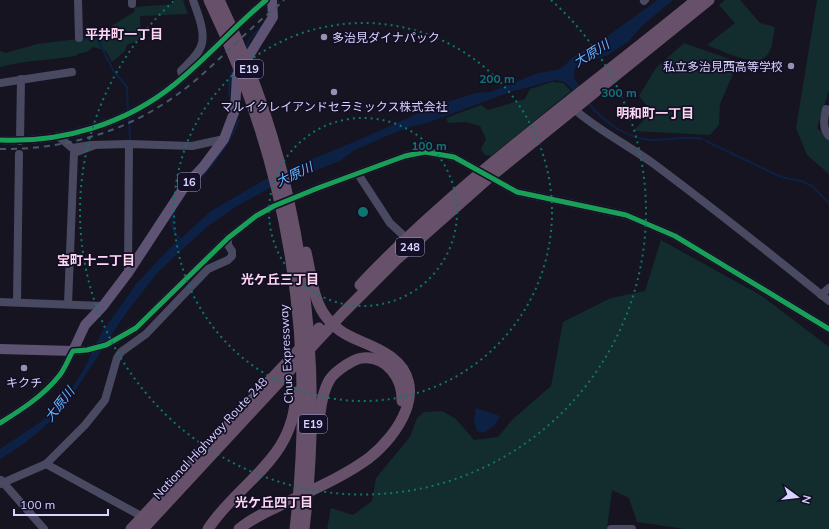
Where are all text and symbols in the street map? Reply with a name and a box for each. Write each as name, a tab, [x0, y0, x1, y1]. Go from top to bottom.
district label: 平井町一丁目	[85, 26, 163, 42]
place label: 多治見ダイナパック	[332, 30, 440, 45]
marker: 多治見ダイナパック	[319, 32, 329, 42]
water label: 大原川	[570, 35, 613, 70]
place label: 私立多治見西高等学校	[663, 59, 783, 74]
road number: E19	[235, 60, 263, 78]
marker: 私立多治見西高等学校	[786, 61, 796, 71]
text: 200 m	[479, 71, 515, 86]
text: 300 m	[601, 85, 637, 100]
marker: マルイクレイアンドセラミックス株式会社	[329, 87, 339, 97]
place label: マルイクレイアンドセラミックス株式会社	[221, 99, 447, 114]
district label: 明和町一丁目	[616, 105, 694, 121]
text: 100 m	[411, 138, 447, 153]
water label: 大原川	[273, 158, 317, 189]
road number: 16	[178, 173, 200, 191]
centre of rings	[356, 205, 370, 219]
road number: 248	[396, 238, 424, 256]
district label: 宝町十二丁目	[57, 252, 135, 268]
district label: 光ケ丘三丁目	[241, 271, 319, 287]
street label: Chuo Expressway	[276, 303, 296, 404]
marker: キクチ	[19, 363, 29, 373]
street label: National Highway Route 248	[150, 374, 270, 502]
place label: キクチ	[6, 375, 42, 390]
water label: 大原川	[41, 382, 79, 424]
road number: E19	[299, 415, 327, 433]
north arrow	[777, 477, 817, 517]
scale bar	[14, 491, 108, 517]
district label: 光ケ丘四丁目	[235, 494, 313, 510]
text: N	[799, 494, 814, 505]
text: 100 m	[20, 497, 55, 512]

